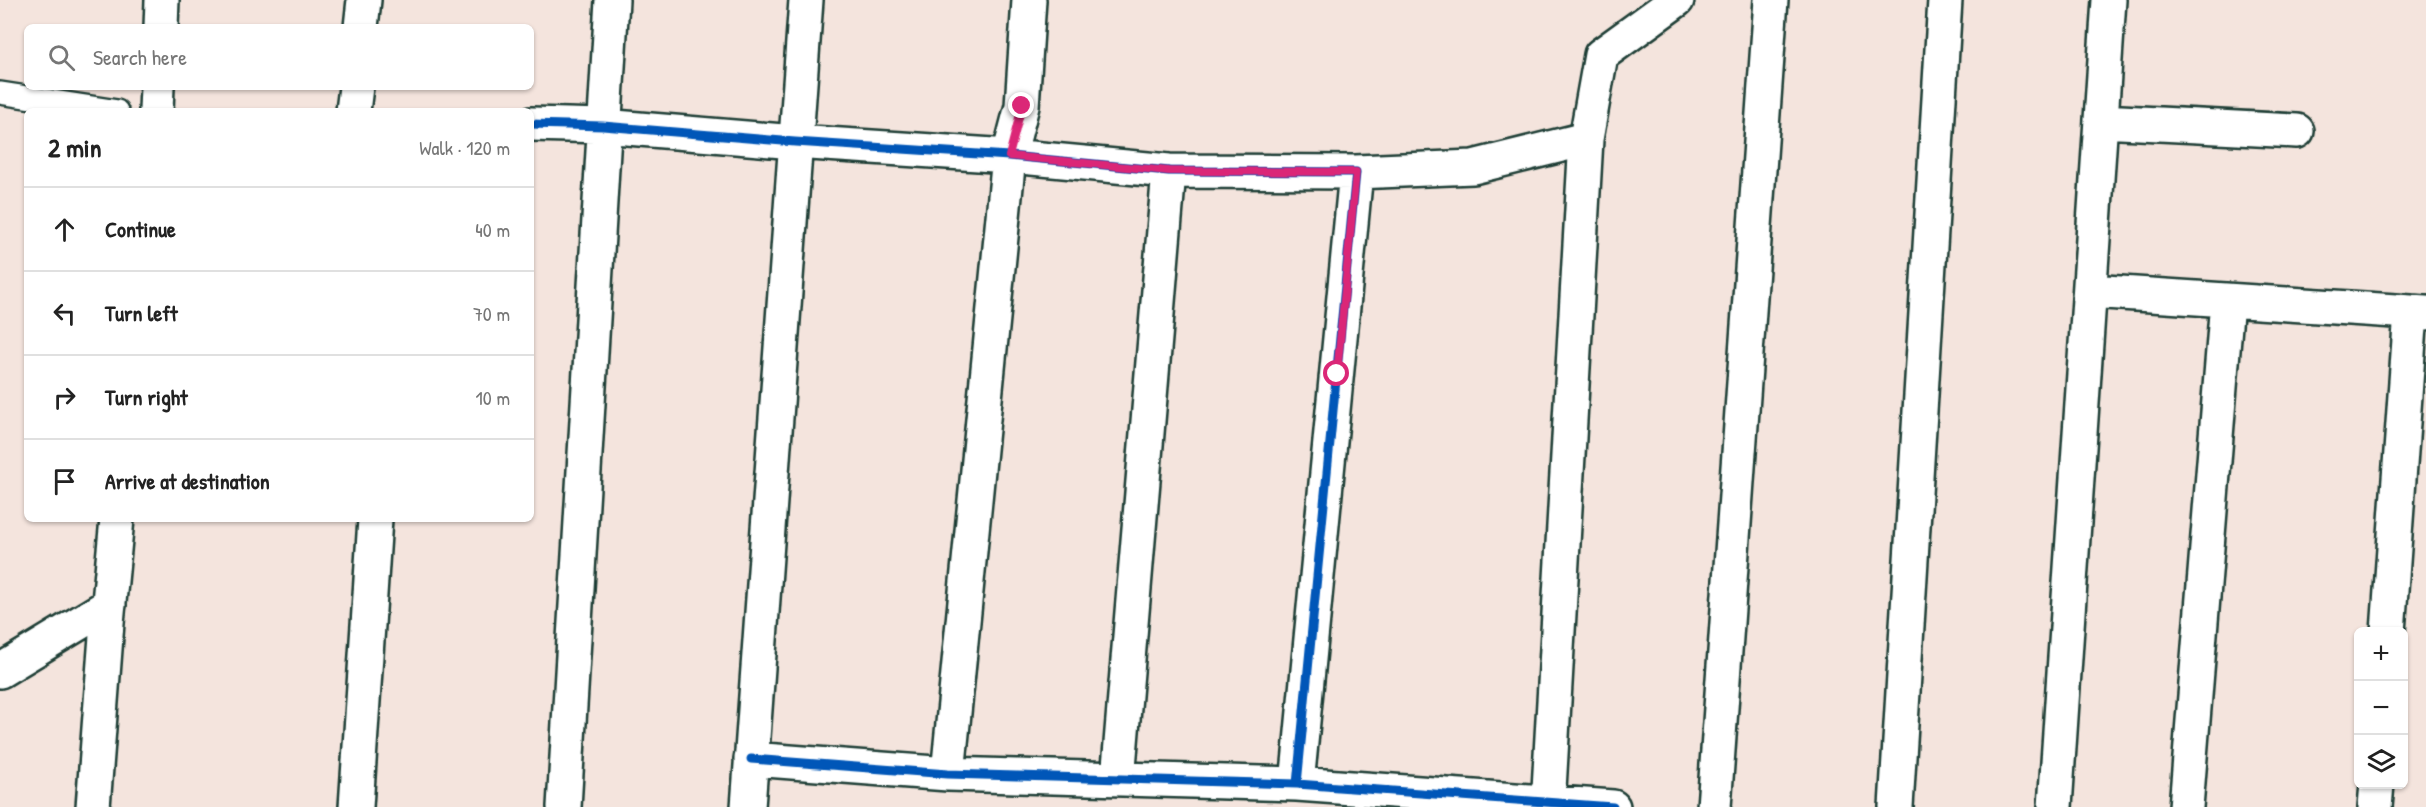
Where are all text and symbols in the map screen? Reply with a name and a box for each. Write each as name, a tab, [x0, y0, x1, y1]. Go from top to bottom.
search box	[24, 24, 534, 90]
icon: search	[45, 41, 78, 74]
text: Search here	[93, 42, 187, 72]
route end	[1008, 92, 1034, 118]
text: 2 min	[48, 130, 101, 165]
text: Walk · 120 m	[419, 134, 510, 161]
icon: ahead	[48, 213, 81, 246]
text: Continue	[105, 214, 176, 244]
text: 40 m	[475, 216, 510, 243]
icon: left	[48, 297, 81, 330]
text: Turn left	[105, 298, 178, 328]
text: 70 m	[473, 300, 510, 327]
route start	[1323, 360, 1349, 386]
icon: right	[48, 381, 81, 414]
text: Turn right	[105, 382, 188, 412]
text: 10 m	[476, 384, 510, 411]
icon: arrive	[48, 465, 81, 498]
text: Arrive at destination	[105, 466, 270, 496]
map controls	[2354, 627, 2408, 789]
button: +	[2354, 627, 2408, 681]
button: −	[2354, 681, 2408, 735]
button: layers	[2354, 735, 2408, 789]

